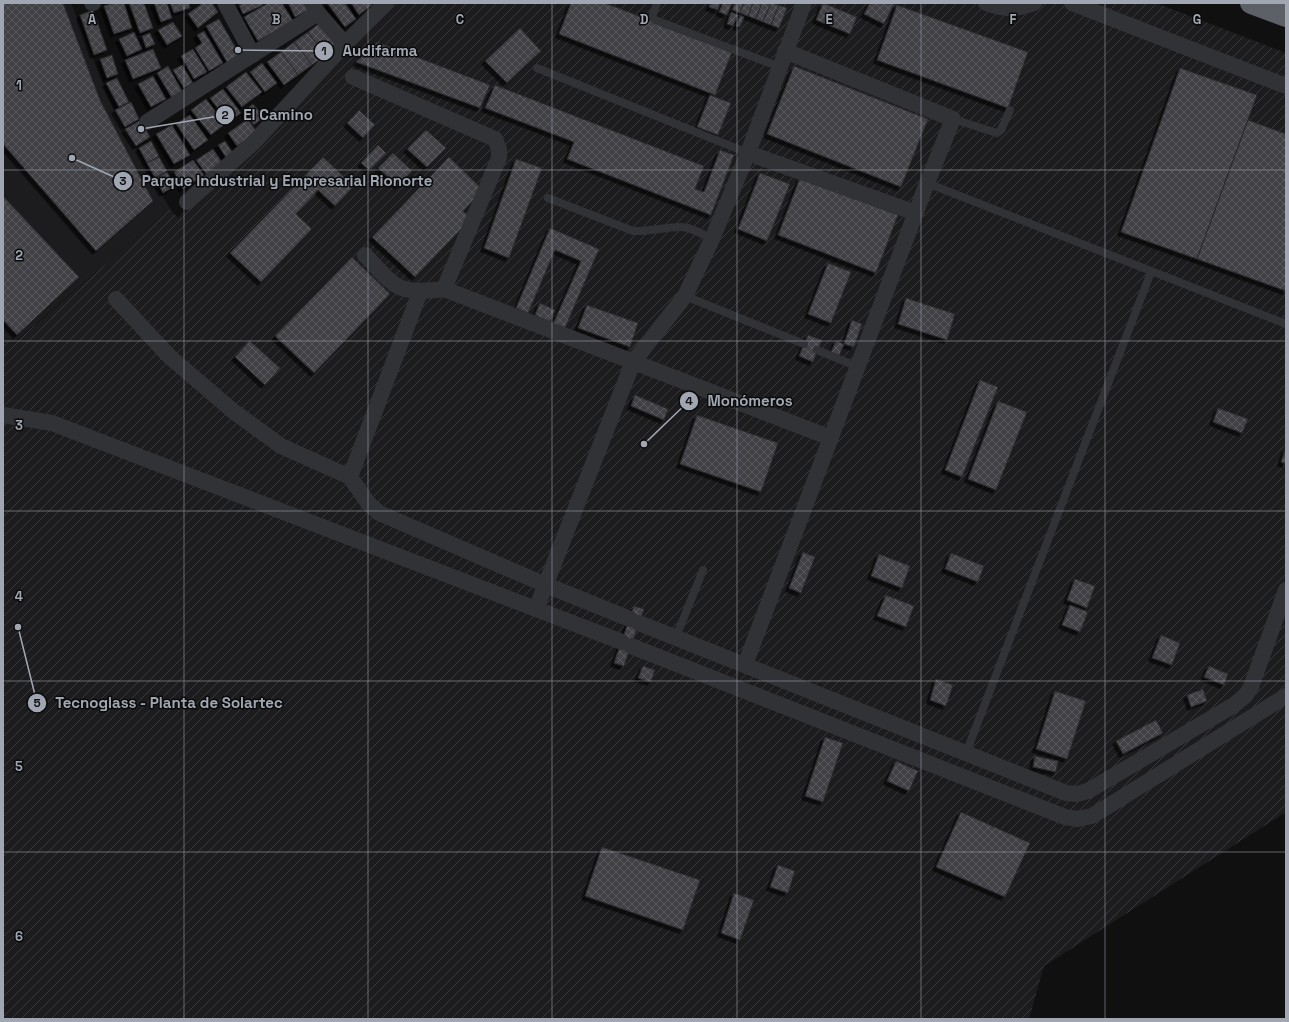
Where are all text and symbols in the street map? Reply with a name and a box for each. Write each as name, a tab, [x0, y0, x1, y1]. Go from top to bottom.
text: A	[88, 11, 97, 28]
text: B	[272, 11, 281, 28]
text: C	[456, 11, 464, 28]
text: D	[640, 11, 649, 28]
text: E	[825, 11, 833, 28]
text: F	[1010, 11, 1017, 28]
text: G	[1193, 11, 1201, 28]
callout: Audifarma	[314, 37, 425, 64]
text: Audifarma	[343, 41, 418, 60]
text: 1	[321, 43, 327, 59]
text: 1	[16, 77, 22, 94]
callout: El Camino	[215, 101, 321, 128]
text: El Camino	[243, 105, 313, 124]
text: 2	[221, 107, 229, 123]
callout: Parque Industrial y Empresarial Rionorte	[113, 168, 440, 195]
text: Parque Industrial y Empresarial Rionorte	[142, 171, 433, 190]
text: 3	[119, 173, 127, 189]
text: 2	[15, 247, 23, 264]
callout: Monómeros	[679, 388, 800, 415]
text: Monómeros	[707, 391, 793, 410]
text: 4	[685, 393, 693, 409]
text: 3	[15, 417, 23, 434]
text: 4	[15, 588, 23, 605]
callout: Tecnoglass - Planta de Solartec	[27, 689, 291, 716]
text: Tecnoglass - Planta de Solartec	[55, 693, 283, 712]
text: 5	[33, 695, 41, 711]
text: 5	[15, 758, 23, 775]
text: 6	[15, 928, 23, 945]

